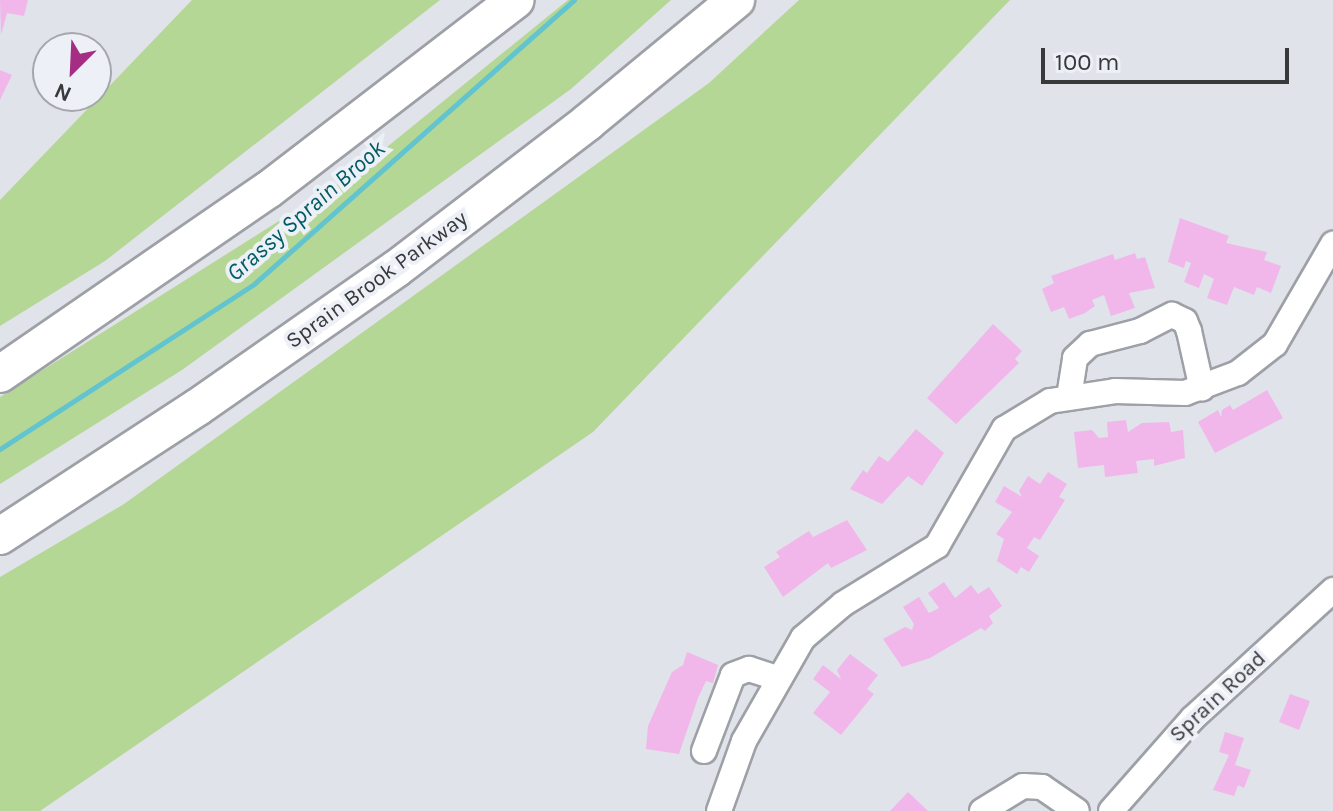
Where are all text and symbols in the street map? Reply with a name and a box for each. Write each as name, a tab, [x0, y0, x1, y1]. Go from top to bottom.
north arrow	[32, 32, 112, 112]
scale bar	[1045, 32, 1293, 82]
text: 100 m	[1055, 48, 1120, 76]
text: N	[51, 77, 76, 107]
water label: Grassy Sprain Brook	[221, 134, 391, 288]
street label: Sprain Brook Parkway	[281, 205, 473, 355]
street label: Sprain Road	[1164, 646, 1272, 748]

